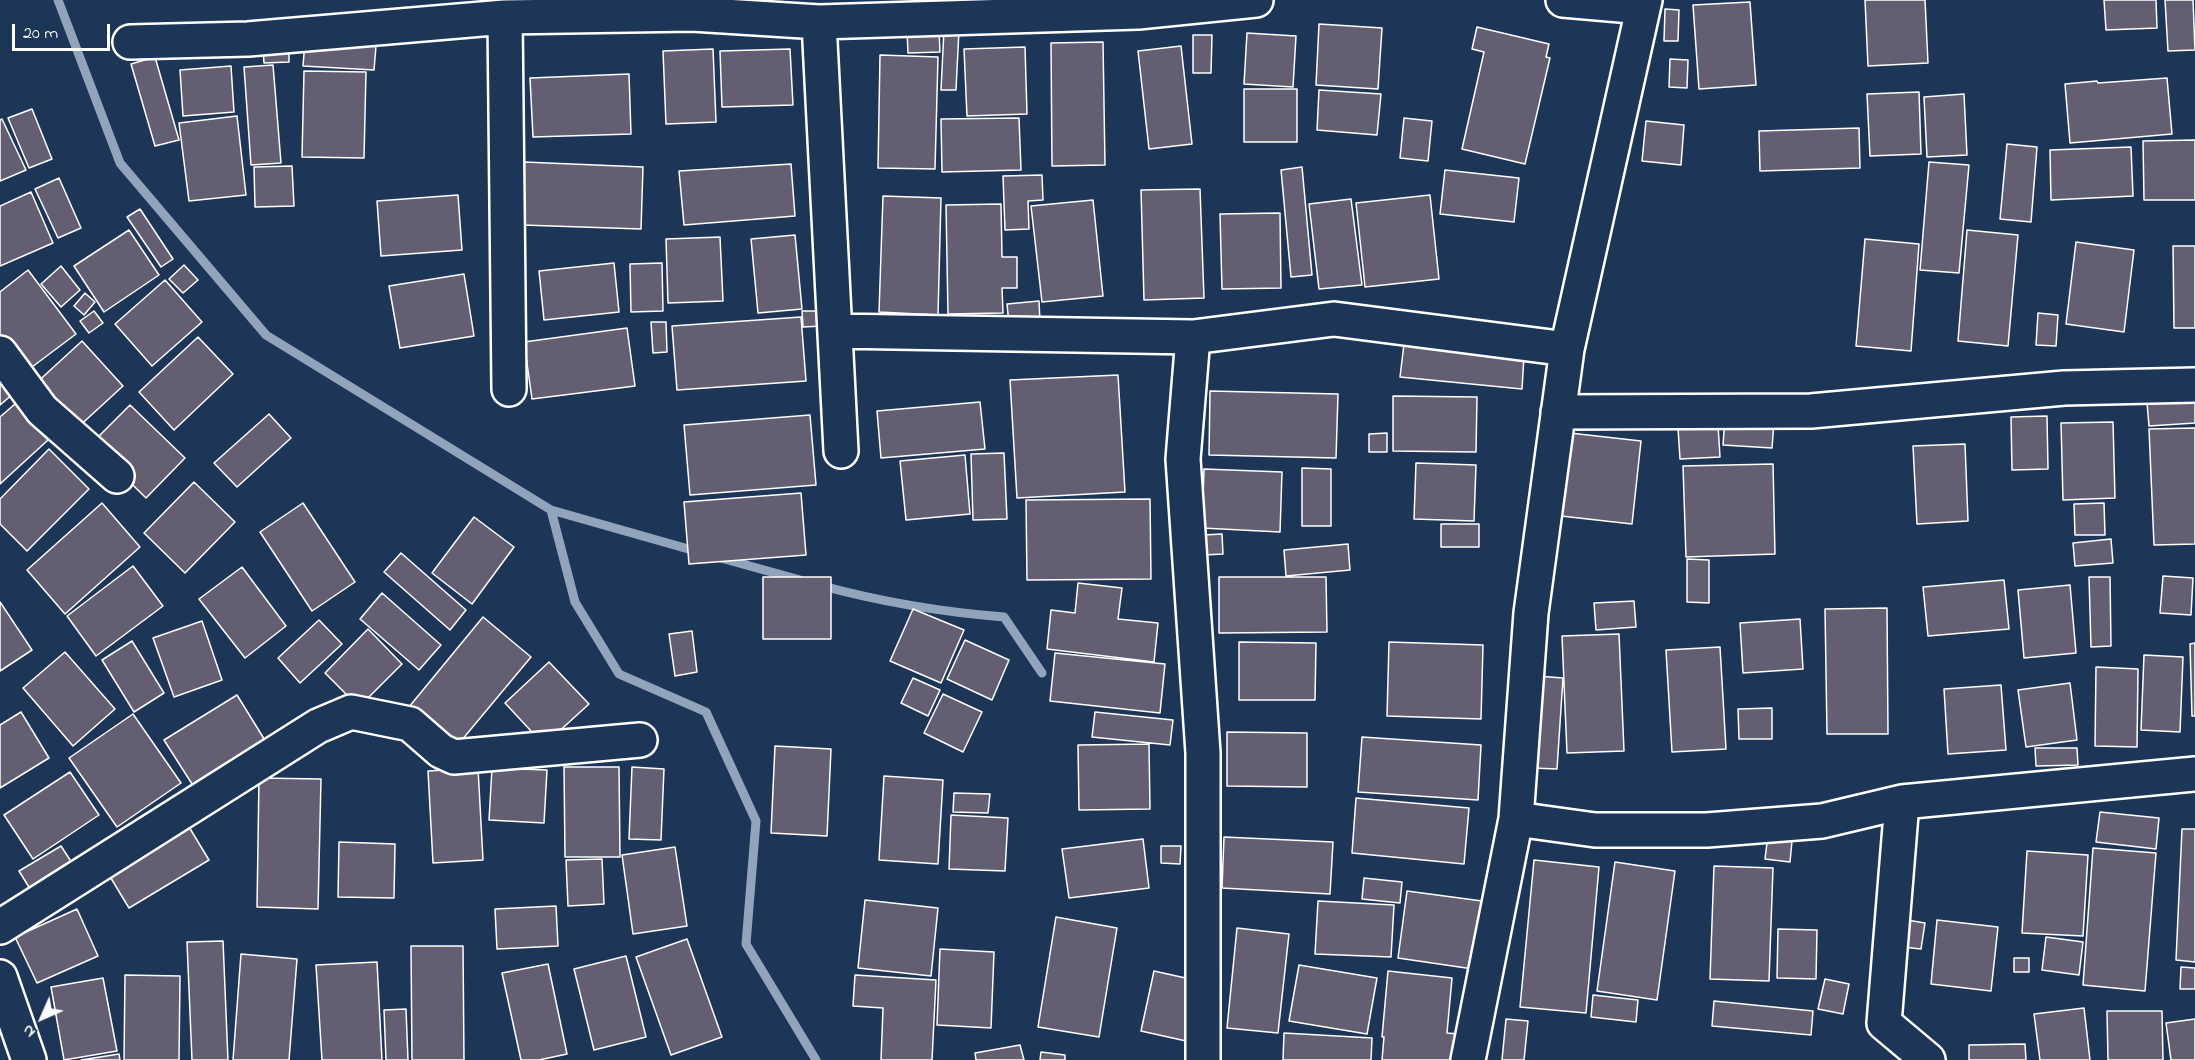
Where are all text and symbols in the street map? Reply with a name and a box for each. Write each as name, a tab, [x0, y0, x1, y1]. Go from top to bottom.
scale bar	[15, 12, 112, 50]
text: 20 m	[23, 21, 58, 47]
north arrow	[12, 988, 72, 1048]
text: N	[17, 1018, 42, 1043]

